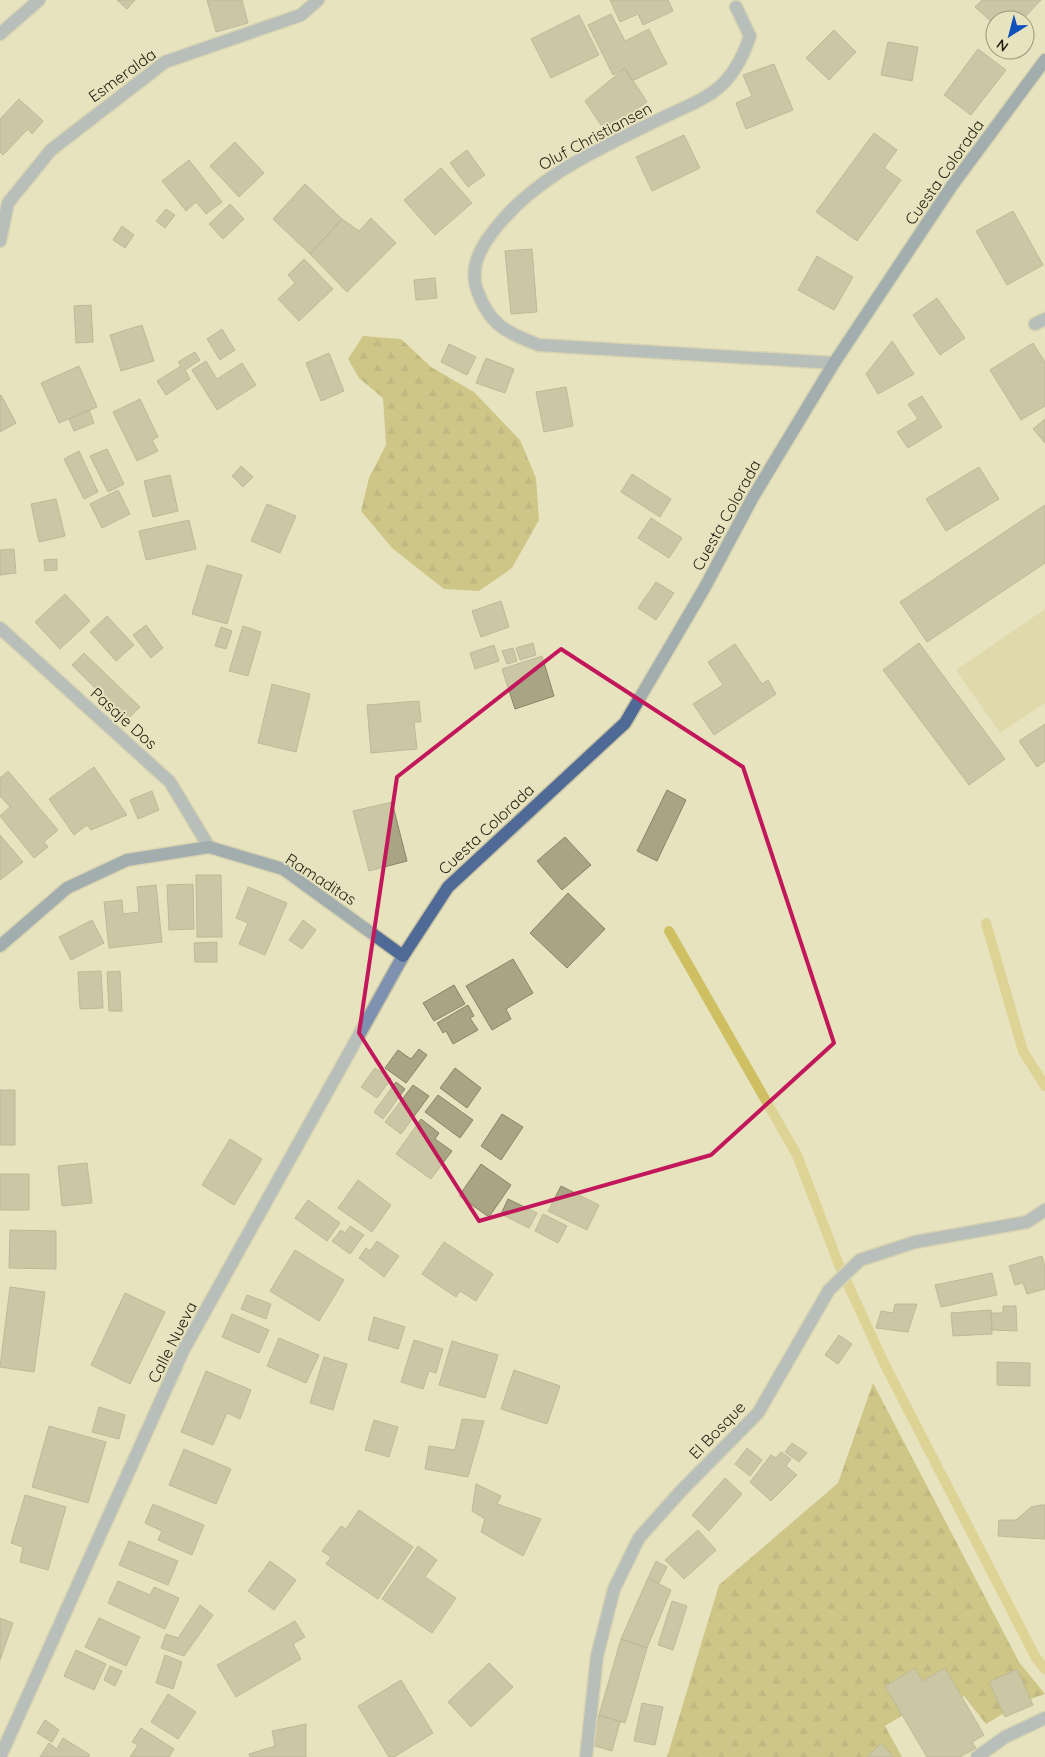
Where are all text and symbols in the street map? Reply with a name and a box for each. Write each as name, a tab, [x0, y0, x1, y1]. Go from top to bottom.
north arrow	[985, 10, 1035, 60]
text: N	[993, 35, 1012, 56]
street label: Esmeralda	[84, 44, 160, 106]
street label: Oluf Christiansen	[535, 98, 655, 174]
street label: Cuesta Colorada	[900, 116, 988, 228]
street label: Cuesta Colorada	[687, 456, 765, 574]
street label: Pasaje Dos	[86, 683, 162, 753]
street label: Cuesta Colorada	[434, 779, 538, 879]
street label: Ramaditas	[282, 849, 360, 909]
street label: Calle Nueva	[143, 1298, 201, 1386]
street label: El Bosque	[685, 1397, 749, 1463]

